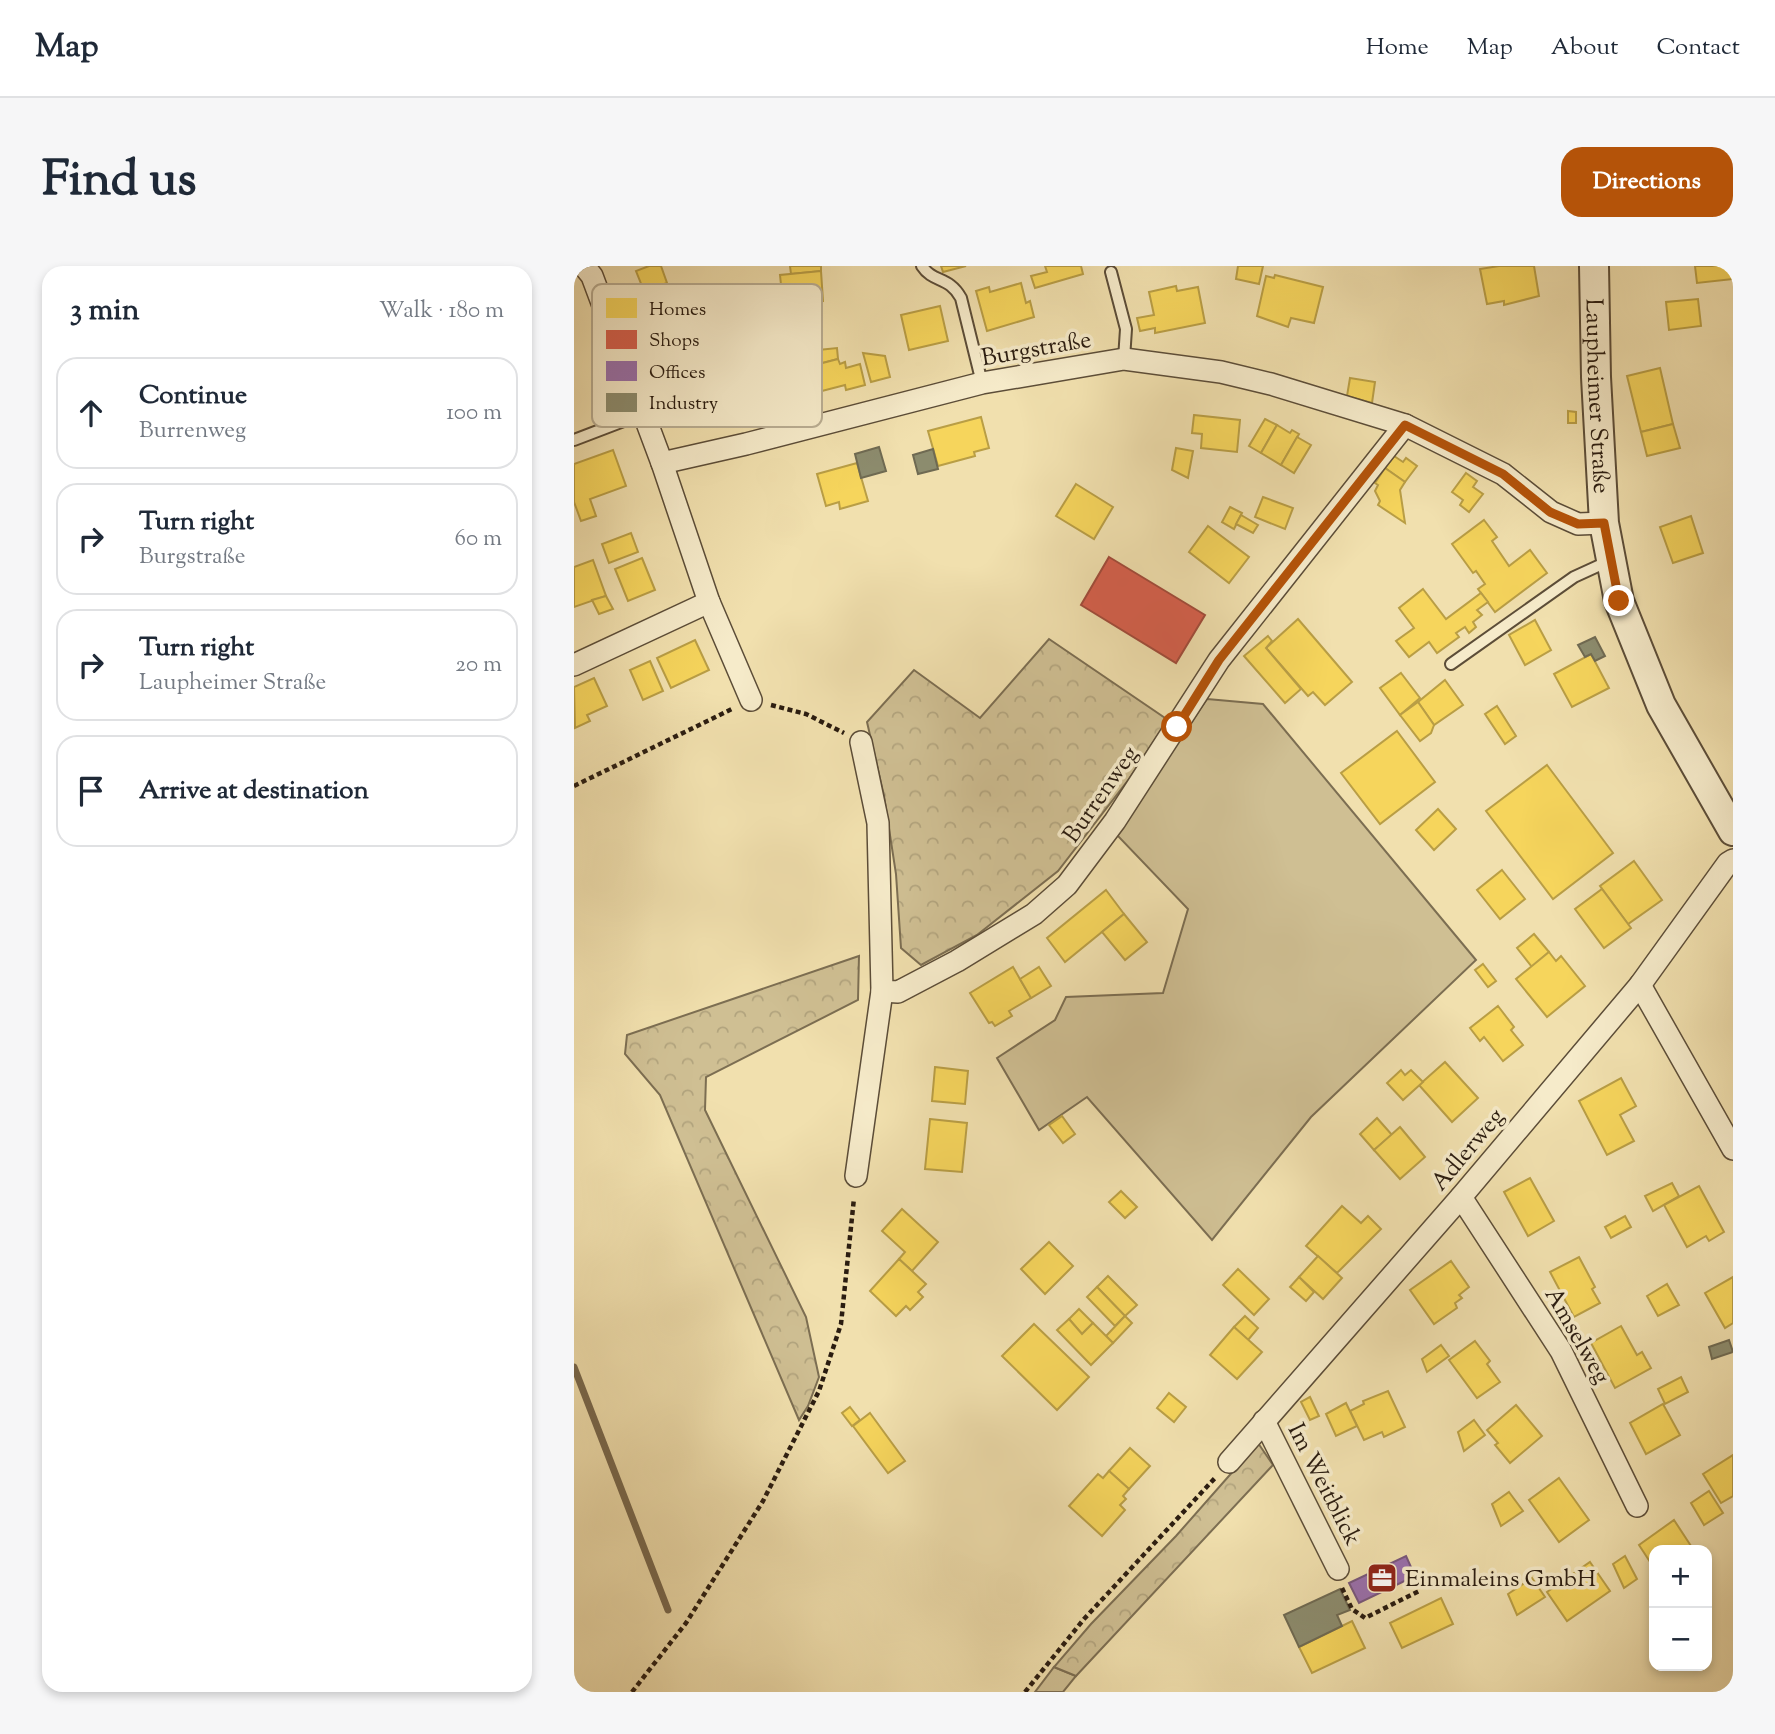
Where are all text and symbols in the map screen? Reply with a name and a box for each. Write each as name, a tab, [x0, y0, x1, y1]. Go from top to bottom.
text: Map	[35, 24, 99, 72]
text: Home	[1366, 31, 1429, 65]
text: Map	[1467, 31, 1513, 65]
text: About	[1551, 31, 1618, 65]
text: Contact	[1656, 31, 1740, 65]
text: Find us	[42, 147, 196, 217]
button: Directions	[1561, 147, 1733, 217]
legend	[592, 284, 822, 427]
text: 3 min	[70, 290, 140, 333]
text: Walk · 180 m	[379, 295, 504, 328]
text: Homes	[649, 297, 706, 324]
street label: Laupheimer Straße	[1576, 298, 1617, 495]
street label: Burgstraße	[979, 324, 1094, 376]
text: Shops	[649, 328, 700, 355]
text: Offices	[649, 360, 705, 387]
text: Continue	[139, 378, 247, 415]
text: Industry	[649, 391, 719, 418]
icon: ahead	[72, 394, 110, 432]
text: 100 m	[446, 397, 502, 430]
text: Burrenweg	[139, 415, 246, 448]
text: Turn right	[139, 504, 254, 541]
icon: right	[72, 520, 110, 558]
text: 60 m	[454, 523, 502, 556]
text: Burgstraße	[139, 541, 246, 574]
route end	[1603, 585, 1634, 616]
text: Turn right	[139, 630, 254, 667]
icon: right	[72, 646, 110, 684]
text: 20 m	[455, 649, 502, 682]
text: Laupheimer Straße	[139, 667, 326, 700]
route start	[1161, 711, 1192, 742]
street label: Burrenweg	[1056, 739, 1148, 851]
icon: arrive	[72, 772, 110, 810]
text: Arrive at destination	[139, 773, 369, 810]
street label: Adlerweg	[1424, 1101, 1513, 1199]
street label: Amselweg	[1535, 1281, 1618, 1391]
street label: Im Weitblick	[1278, 1418, 1369, 1552]
map controls	[1649, 1545, 1712, 1671]
button: +	[1649, 1545, 1712, 1608]
office icon: Einmaleins GmbH	[1365, 1561, 1399, 1595]
place label: Einmaleins GmbH	[1405, 1563, 1596, 1597]
button: −	[1649, 1608, 1712, 1671]

